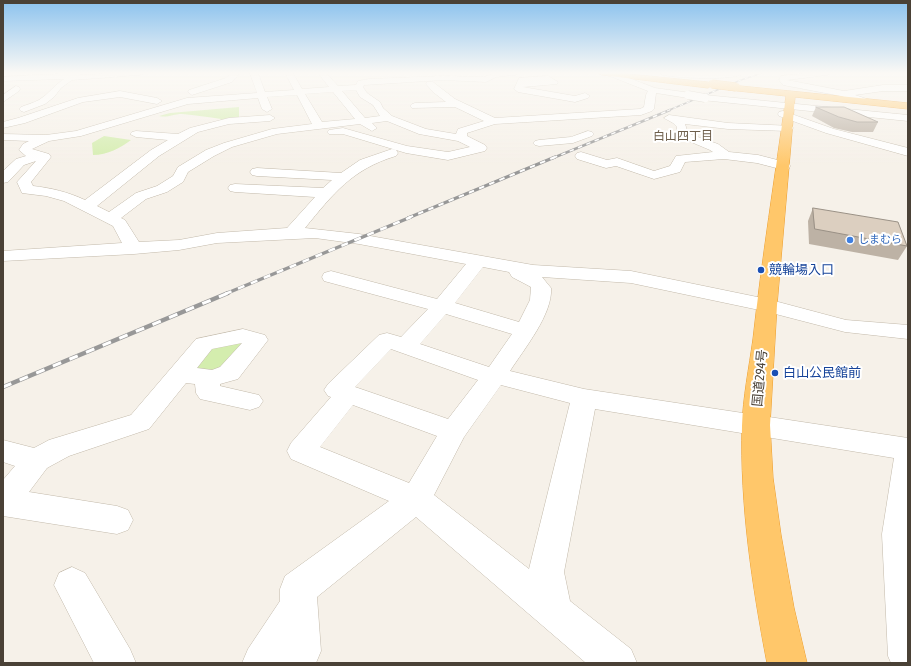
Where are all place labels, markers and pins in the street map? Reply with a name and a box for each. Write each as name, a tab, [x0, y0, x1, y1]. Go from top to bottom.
place label: しまむら	[858, 233, 902, 247]
marker: しまむら	[845, 235, 855, 245]
place label: 競輪場入口	[769, 262, 834, 278]
marker: 競輪場入口	[756, 265, 766, 275]
place label: 白山公民館前	[783, 365, 861, 381]
marker: 白山公民館前	[770, 368, 780, 378]

